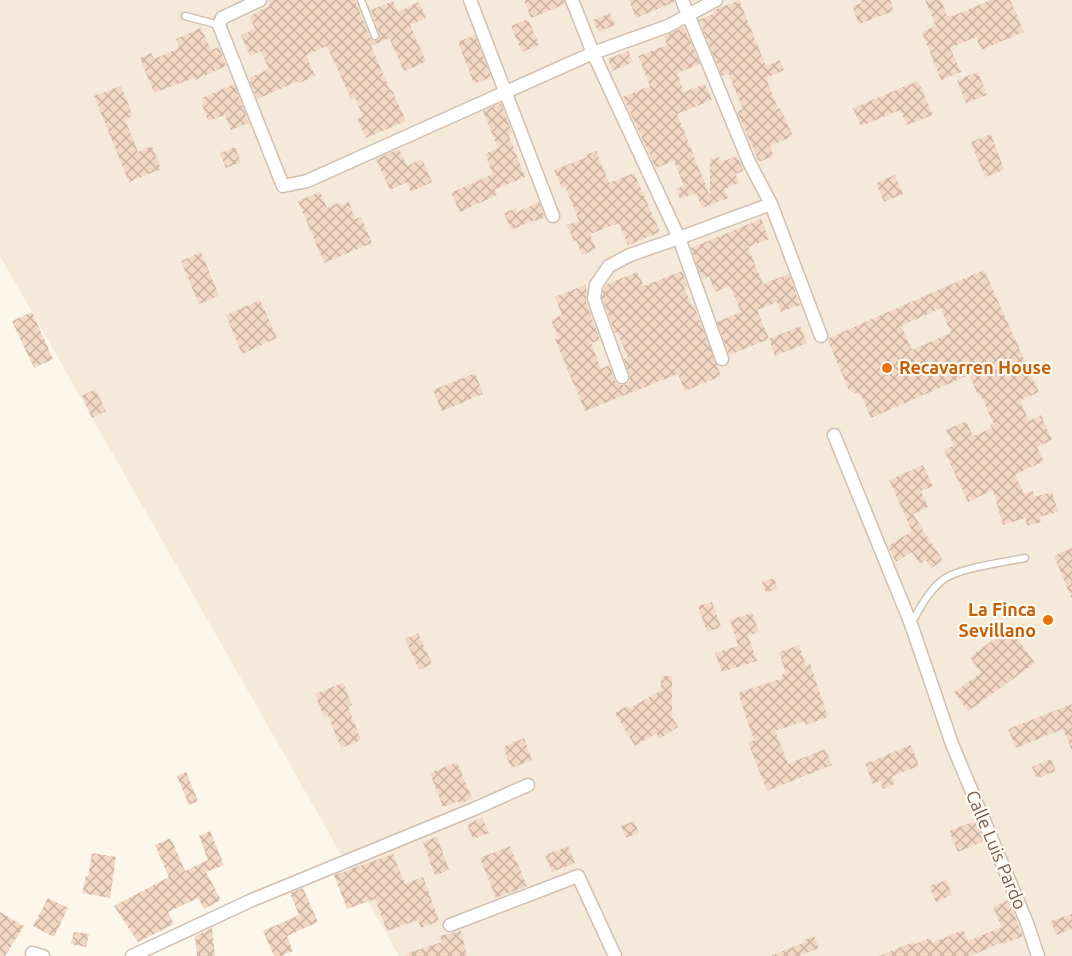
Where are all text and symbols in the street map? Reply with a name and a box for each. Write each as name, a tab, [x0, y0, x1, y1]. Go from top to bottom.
place label: Recavarren House	[899, 357, 1051, 377]
marker: Recavarren House	[880, 361, 894, 375]
place label: La Finca Sevillano	[959, 599, 1036, 640]
marker: La Finca Sevillano	[1041, 613, 1055, 627]
street label: Calle Luis Pardo	[963, 787, 1031, 912]

